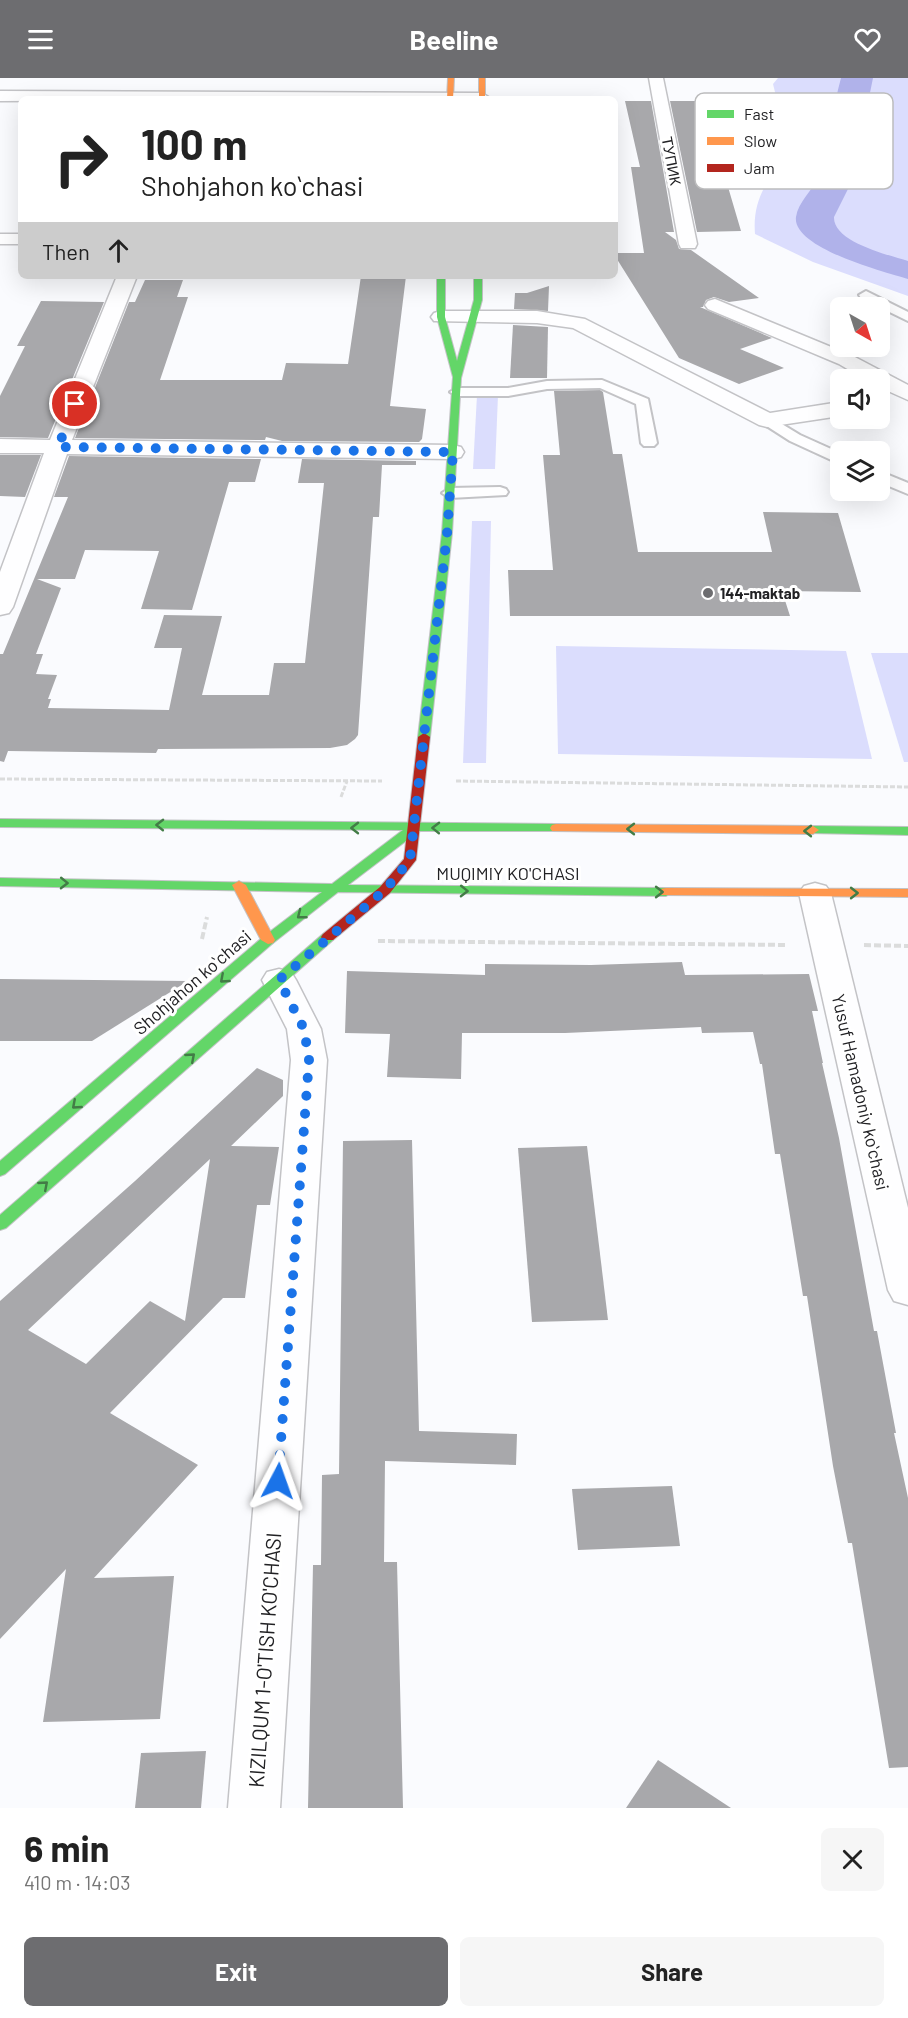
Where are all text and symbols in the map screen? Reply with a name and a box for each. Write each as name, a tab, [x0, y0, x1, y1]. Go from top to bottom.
icon: menu	[24, 23, 57, 56]
text: Beeline	[409, 23, 499, 55]
icon: heart	[851, 23, 884, 56]
legend	[695, 93, 893, 189]
text: Fast	[744, 104, 774, 123]
text: 100 m	[141, 118, 247, 168]
icon: right	[42, 120, 120, 198]
text: Slow	[744, 131, 777, 150]
street label: ТУПИК	[658, 135, 686, 187]
text: Jam	[744, 158, 775, 177]
text: Shohjahon koʻchasi	[141, 169, 364, 201]
icon: ahead	[102, 234, 135, 267]
text: Then	[42, 238, 90, 264]
north arrow	[830, 297, 890, 357]
map controls	[830, 297, 890, 501]
button: sound	[830, 369, 890, 429]
pin	[49, 378, 100, 429]
icon: arrive	[58, 387, 91, 420]
button: layers	[830, 441, 890, 501]
place label: 144-maktab	[720, 584, 800, 602]
marker: 144-maktab	[701, 586, 715, 600]
one-way arrow	[156, 819, 165, 832]
one-way arrow	[351, 822, 360, 834]
one-way arrow	[432, 822, 441, 834]
one-way arrow	[627, 823, 636, 836]
one-way arrow	[803, 825, 812, 837]
street label: MUQIMIY KO'CHASI	[436, 862, 580, 884]
one-way arrow	[60, 877, 69, 890]
one-way arrow	[460, 885, 469, 897]
one-way arrow	[655, 886, 664, 898]
one-way arrow	[850, 887, 859, 899]
one-way arrow	[297, 908, 308, 919]
street label: Shohjahon koʻchasi	[129, 925, 255, 1039]
one-way arrow	[220, 971, 231, 982]
street label: Yusuf Hamadoniy koʻchasi	[828, 992, 894, 1192]
one-way arrow	[184, 1053, 195, 1064]
one-way arrow	[72, 1098, 83, 1109]
one-way arrow	[37, 1181, 48, 1192]
position arrow	[246, 1449, 310, 1513]
street label: KIZILQUM 1-O'TISH KO'CHASI	[243, 1532, 285, 1788]
text: 6 min	[24, 1826, 109, 1869]
button: close	[821, 1828, 884, 1891]
text: 410 m · 14:03	[24, 1870, 131, 1894]
button: Exit	[24, 1937, 448, 2006]
button: Share	[460, 1937, 884, 2006]

